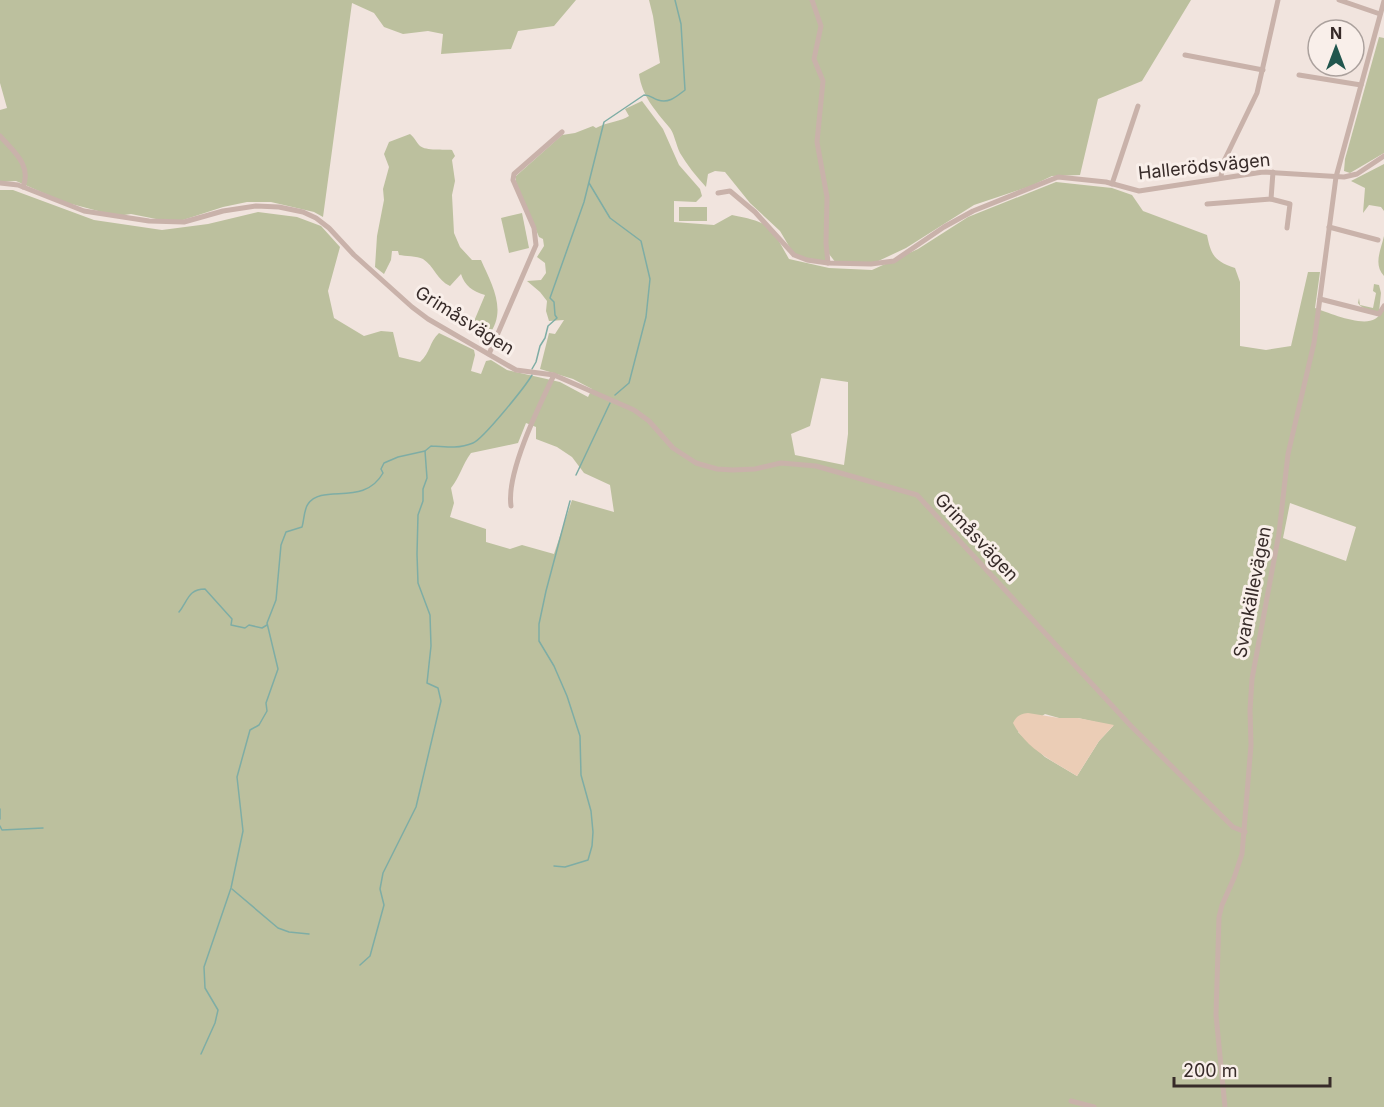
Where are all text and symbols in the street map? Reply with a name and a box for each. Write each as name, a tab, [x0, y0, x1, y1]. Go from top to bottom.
north arrow	[1306, 18, 1366, 78]
text: N	[1330, 23, 1342, 43]
street label: Hallerödsvägen	[1137, 149, 1271, 183]
street label: Grimåsvägen	[412, 281, 518, 359]
street label: Grimåsvägen	[931, 489, 1023, 585]
street label: Svankällevägen	[1229, 524, 1275, 660]
scale bar	[1174, 1050, 1330, 1088]
text: 200 m	[1183, 1060, 1238, 1081]

